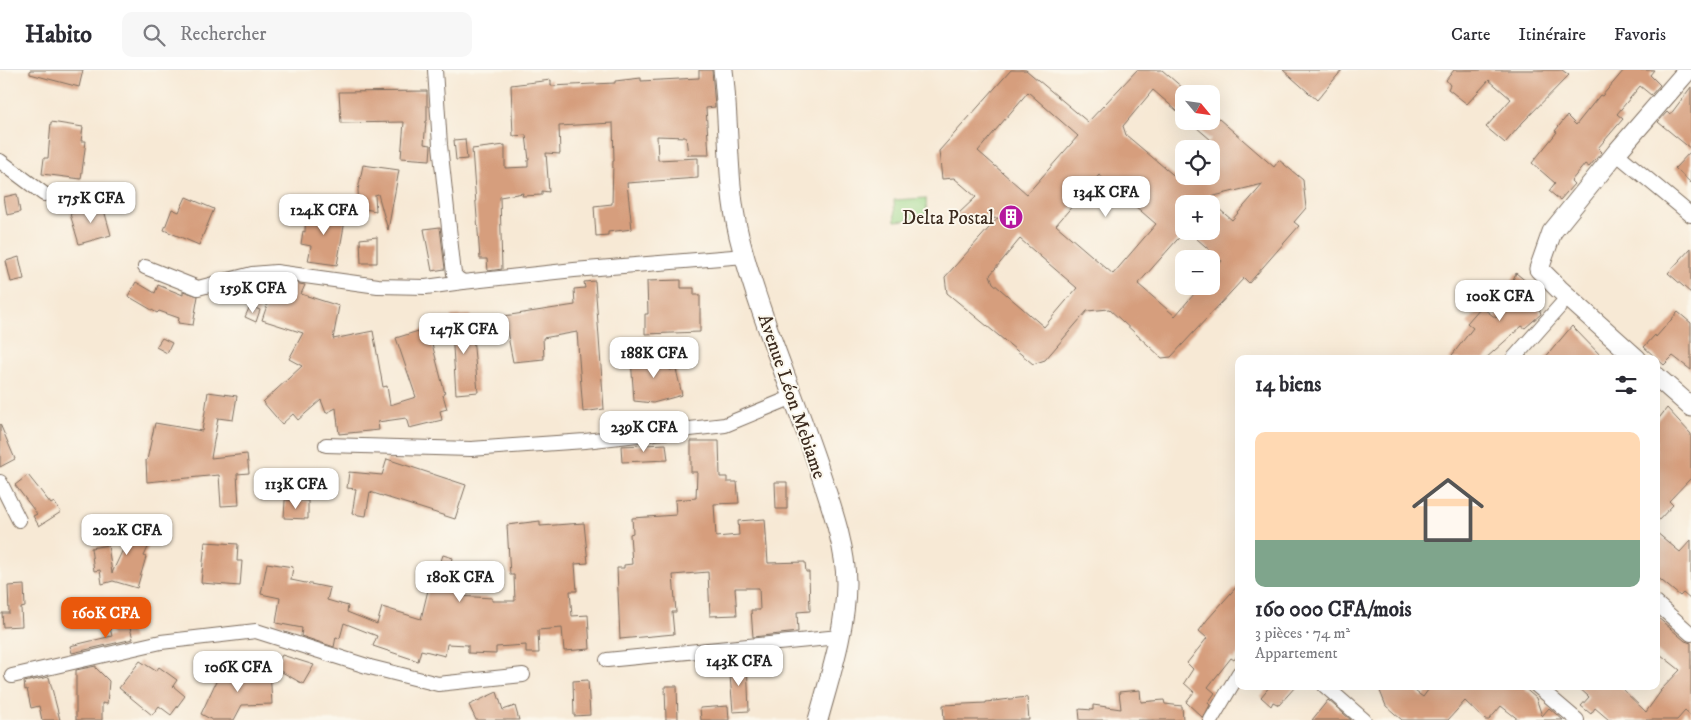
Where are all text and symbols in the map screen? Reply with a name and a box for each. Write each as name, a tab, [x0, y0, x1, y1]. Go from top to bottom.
search box	[122, 12, 472, 57]
text: Habito	[25, 20, 92, 50]
icon: search	[140, 21, 168, 49]
text: Rechercher	[180, 23, 266, 46]
text: Carte	[1451, 24, 1491, 46]
text: Itinéraire	[1519, 24, 1586, 46]
text: Favoris	[1614, 24, 1666, 46]
north arrow	[1175, 85, 1220, 130]
map controls	[1175, 85, 1220, 295]
button: locate	[1175, 140, 1220, 185]
pin: 134K CFA	[1054, 176, 1158, 218]
pin: 175K CFA	[39, 182, 143, 224]
text: 134K CFA	[1073, 182, 1139, 202]
text: 175K CFA	[57, 188, 125, 208]
pin: 124K CFA	[272, 194, 376, 236]
button: +	[1175, 195, 1220, 240]
text: 124K CFA	[290, 200, 358, 220]
building icon: Delta Postal	[998, 204, 1024, 230]
place label: Delta Postal	[902, 207, 994, 230]
button: −	[1175, 250, 1220, 295]
pin: 159K CFA	[201, 272, 305, 314]
text: 159K CFA	[220, 278, 286, 298]
pin: 100K CFA	[1448, 280, 1552, 322]
text: 100K CFA	[1466, 286, 1534, 306]
street label: Avenue Léon Mebiame	[753, 311, 831, 482]
pin: 147K CFA	[412, 312, 516, 355]
text: 147K CFA	[430, 319, 498, 339]
pin: 188K CFA	[602, 336, 706, 379]
text: 188K CFA	[621, 343, 687, 363]
icon: filters	[1612, 371, 1640, 399]
text: 14 biens	[1255, 372, 1321, 398]
pin: 239K CFA	[592, 410, 696, 453]
text: 239K CFA	[611, 417, 677, 437]
icon: home	[1403, 465, 1493, 555]
pin: 113K CFA	[244, 468, 348, 510]
text: 113K CFA	[265, 474, 327, 494]
pin: 202K CFA	[75, 514, 179, 556]
text: 202K CFA	[92, 520, 162, 540]
pin: 180K CFA	[408, 560, 512, 603]
text: 180K CFA	[426, 567, 494, 587]
pin: 160K CFA	[54, 596, 158, 639]
text: 160 000 CFA/mois	[1255, 597, 1411, 623]
text: 160K CFA	[72, 603, 140, 623]
text: 3 pièces · 74 m²	[1255, 623, 1350, 643]
text: Appartement	[1255, 643, 1338, 663]
pin: 143K CFA	[687, 644, 791, 687]
pin: 106K CFA	[186, 650, 290, 693]
text: 143K CFA	[706, 651, 772, 671]
text: 106K CFA	[204, 657, 272, 677]

